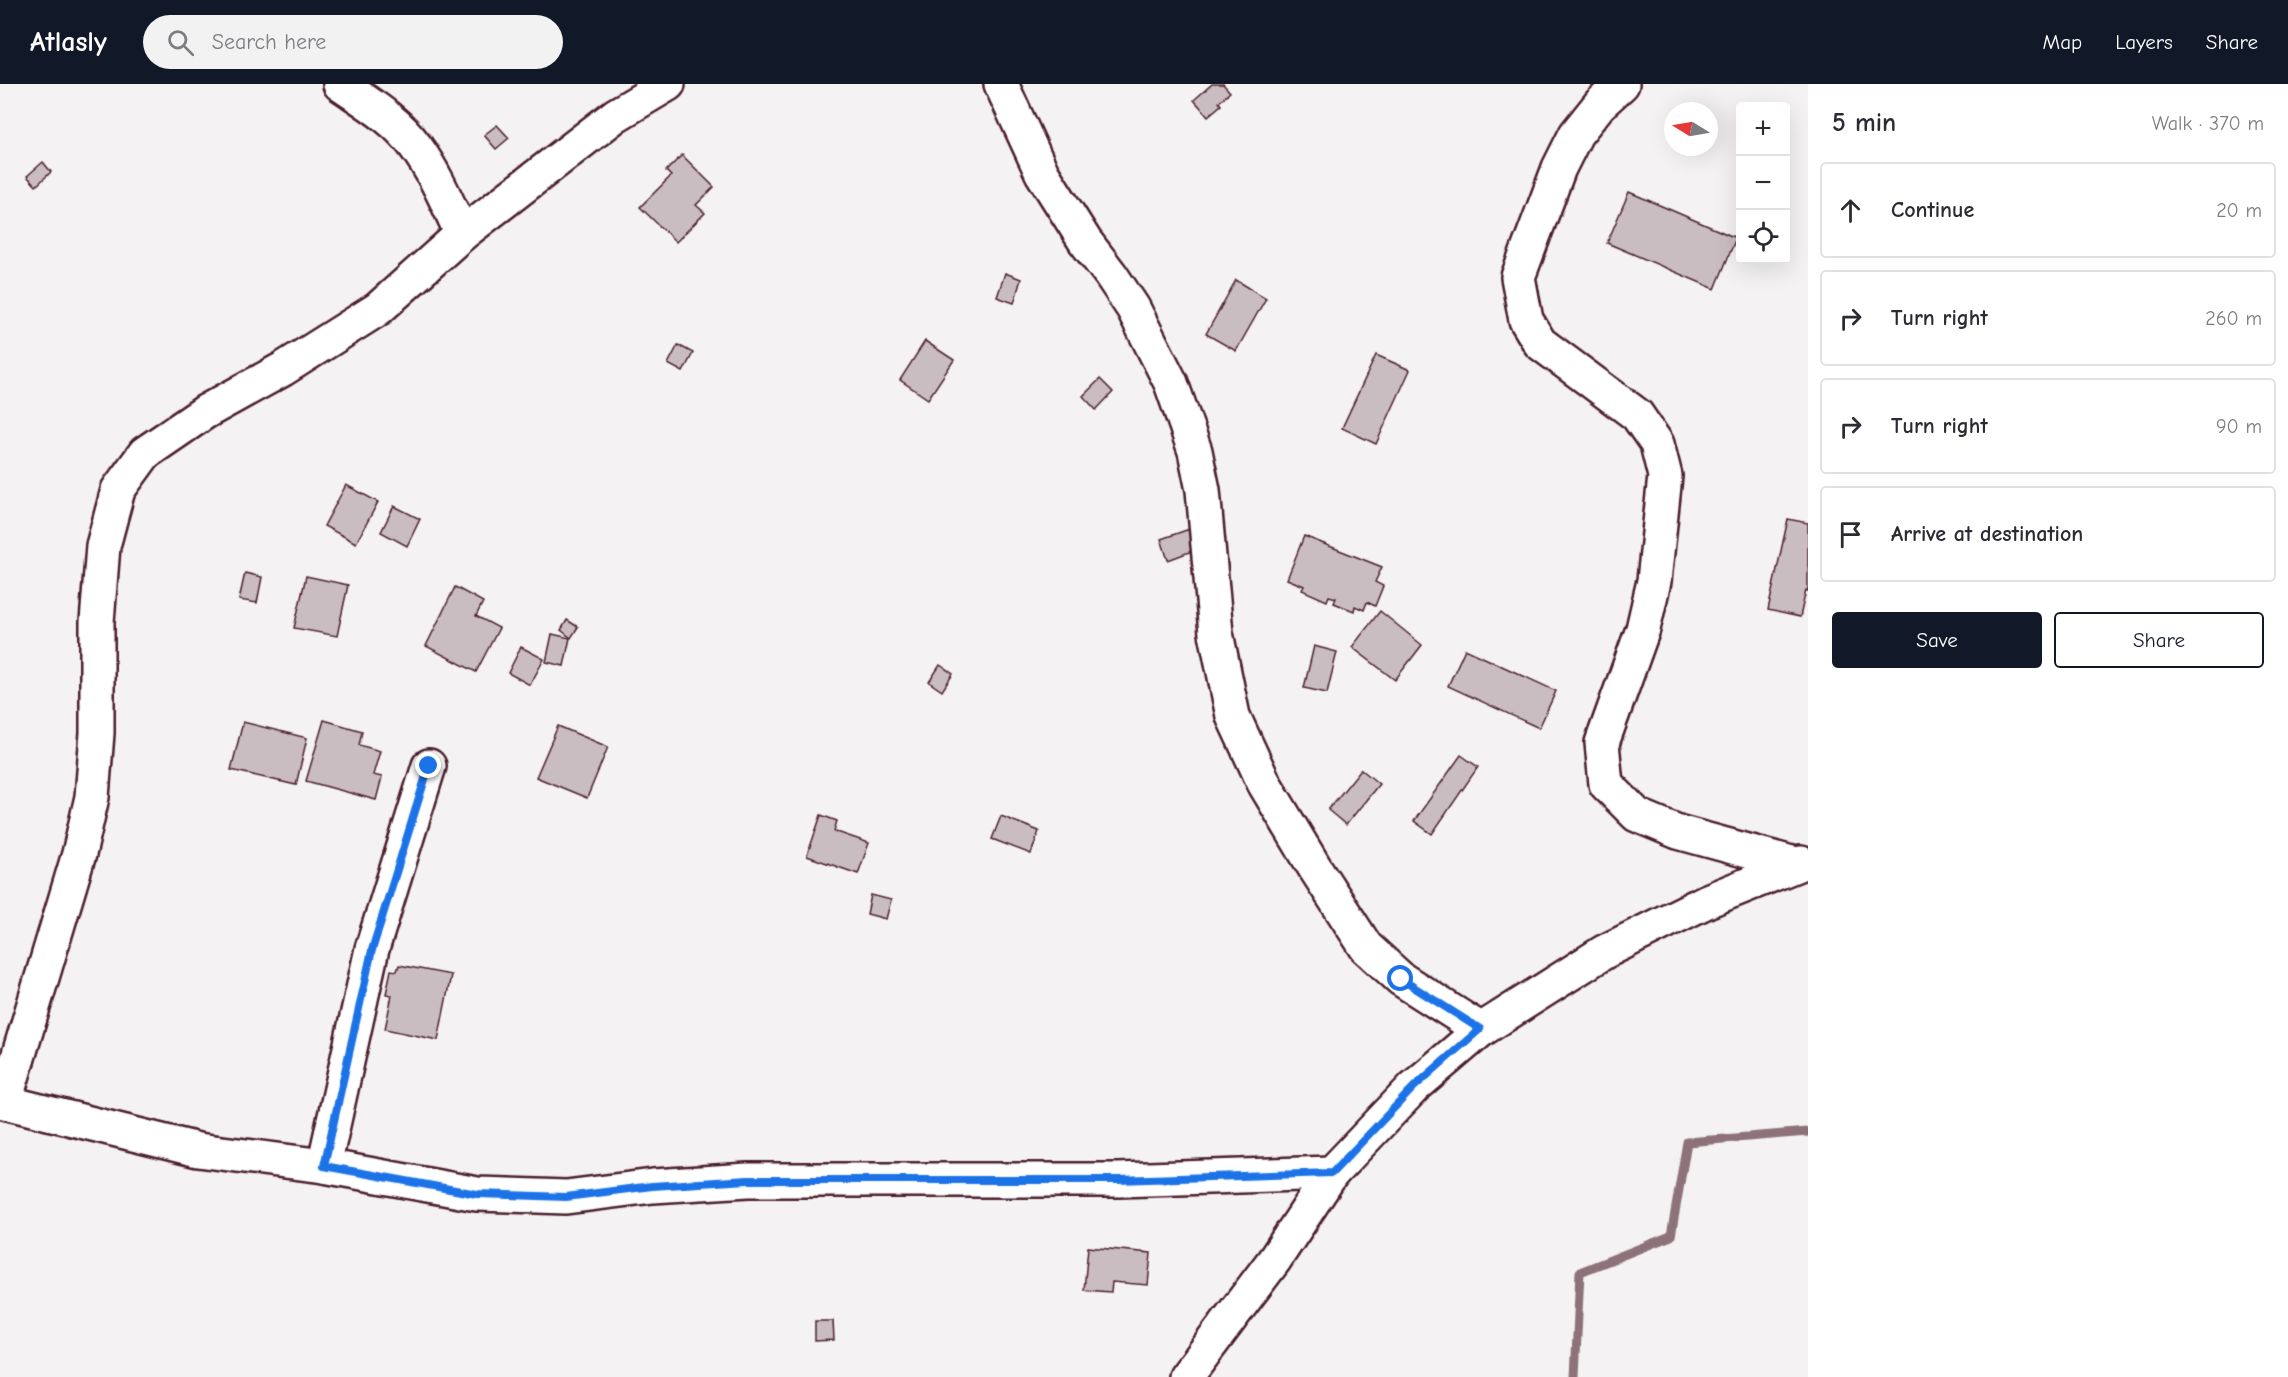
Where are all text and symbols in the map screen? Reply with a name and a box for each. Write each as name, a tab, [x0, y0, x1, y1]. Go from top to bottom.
search box	[143, 15, 563, 69]
text: Atlasly	[30, 26, 107, 58]
icon: search	[164, 26, 197, 59]
text: Search here	[212, 29, 326, 55]
text: Map	[2043, 30, 2082, 54]
text: Layers	[2115, 30, 2173, 54]
text: Share	[2206, 30, 2258, 54]
north arrow	[1664, 102, 1718, 156]
map controls	[1736, 102, 1790, 264]
button: +	[1736, 102, 1790, 156]
text: 5 min	[1832, 108, 1896, 138]
text: Walk · 370 m	[2152, 112, 2264, 135]
button: −	[1736, 156, 1790, 210]
icon: ahead	[1834, 194, 1867, 227]
text: Continue	[1891, 197, 1974, 223]
text: 20 m	[2216, 199, 2262, 222]
button: locate	[1736, 210, 1790, 264]
icon: right	[1834, 302, 1867, 335]
text: Turn right	[1891, 305, 1988, 331]
text: 260 m	[2205, 307, 2262, 330]
icon: right	[1834, 410, 1867, 443]
text: Turn right	[1891, 413, 1988, 439]
text: 90 m	[2216, 415, 2262, 438]
icon: arrive	[1834, 518, 1867, 551]
text: Arrive at destination	[1891, 521, 2083, 547]
button: Save	[1832, 612, 2042, 668]
button: Share	[2054, 612, 2264, 668]
route end	[415, 752, 441, 778]
route start	[1387, 965, 1413, 991]

